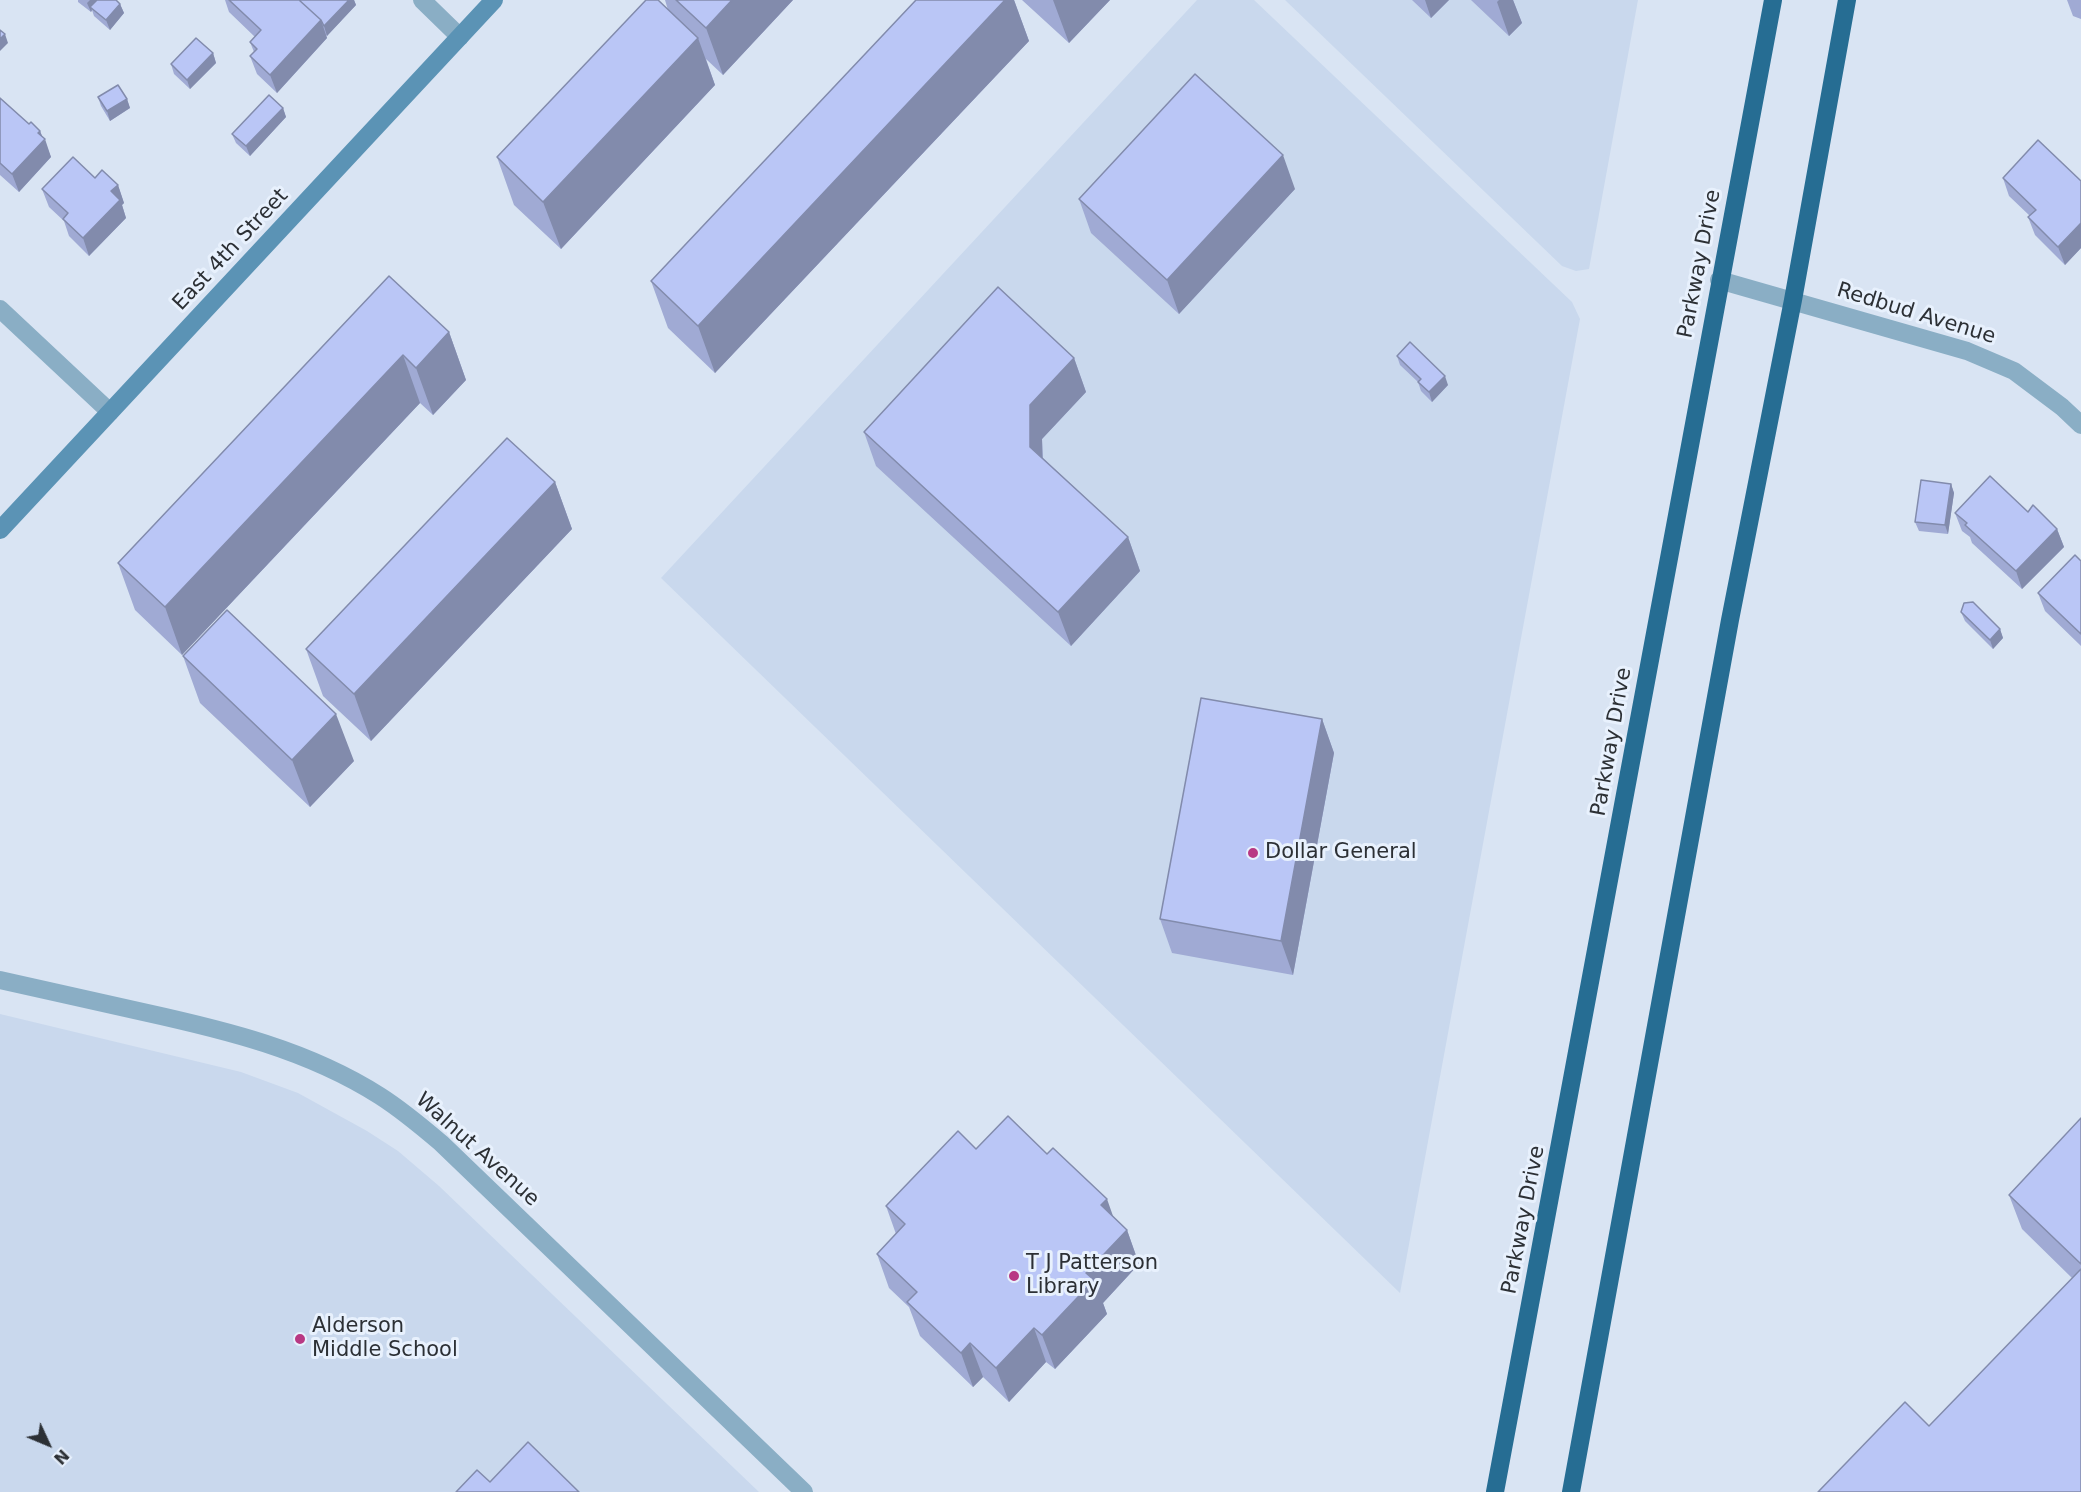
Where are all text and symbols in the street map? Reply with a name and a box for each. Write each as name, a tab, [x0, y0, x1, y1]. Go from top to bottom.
street label: East 4th Street	[168, 184, 294, 316]
street label: Parkway Drive	[1673, 188, 1727, 340]
street label: Redbud Avenue	[1834, 278, 1998, 350]
street label: Parkway Drive	[1587, 666, 1637, 818]
place label: Dollar General	[1265, 840, 1417, 866]
marker: Dollar General	[1246, 846, 1260, 860]
street label: Walnut Avenue	[410, 1088, 544, 1212]
street label: Parkway Drive	[1497, 1144, 1551, 1296]
place label: T J Patterson Library	[1026, 1251, 1158, 1301]
marker: T J Patterson Library	[1007, 1269, 1021, 1283]
place label: Alderson Middle School	[312, 1314, 458, 1364]
marker: Alderson Middle School	[293, 1332, 307, 1346]
north arrow	[18, 1414, 78, 1474]
text: N	[50, 1445, 73, 1468]

